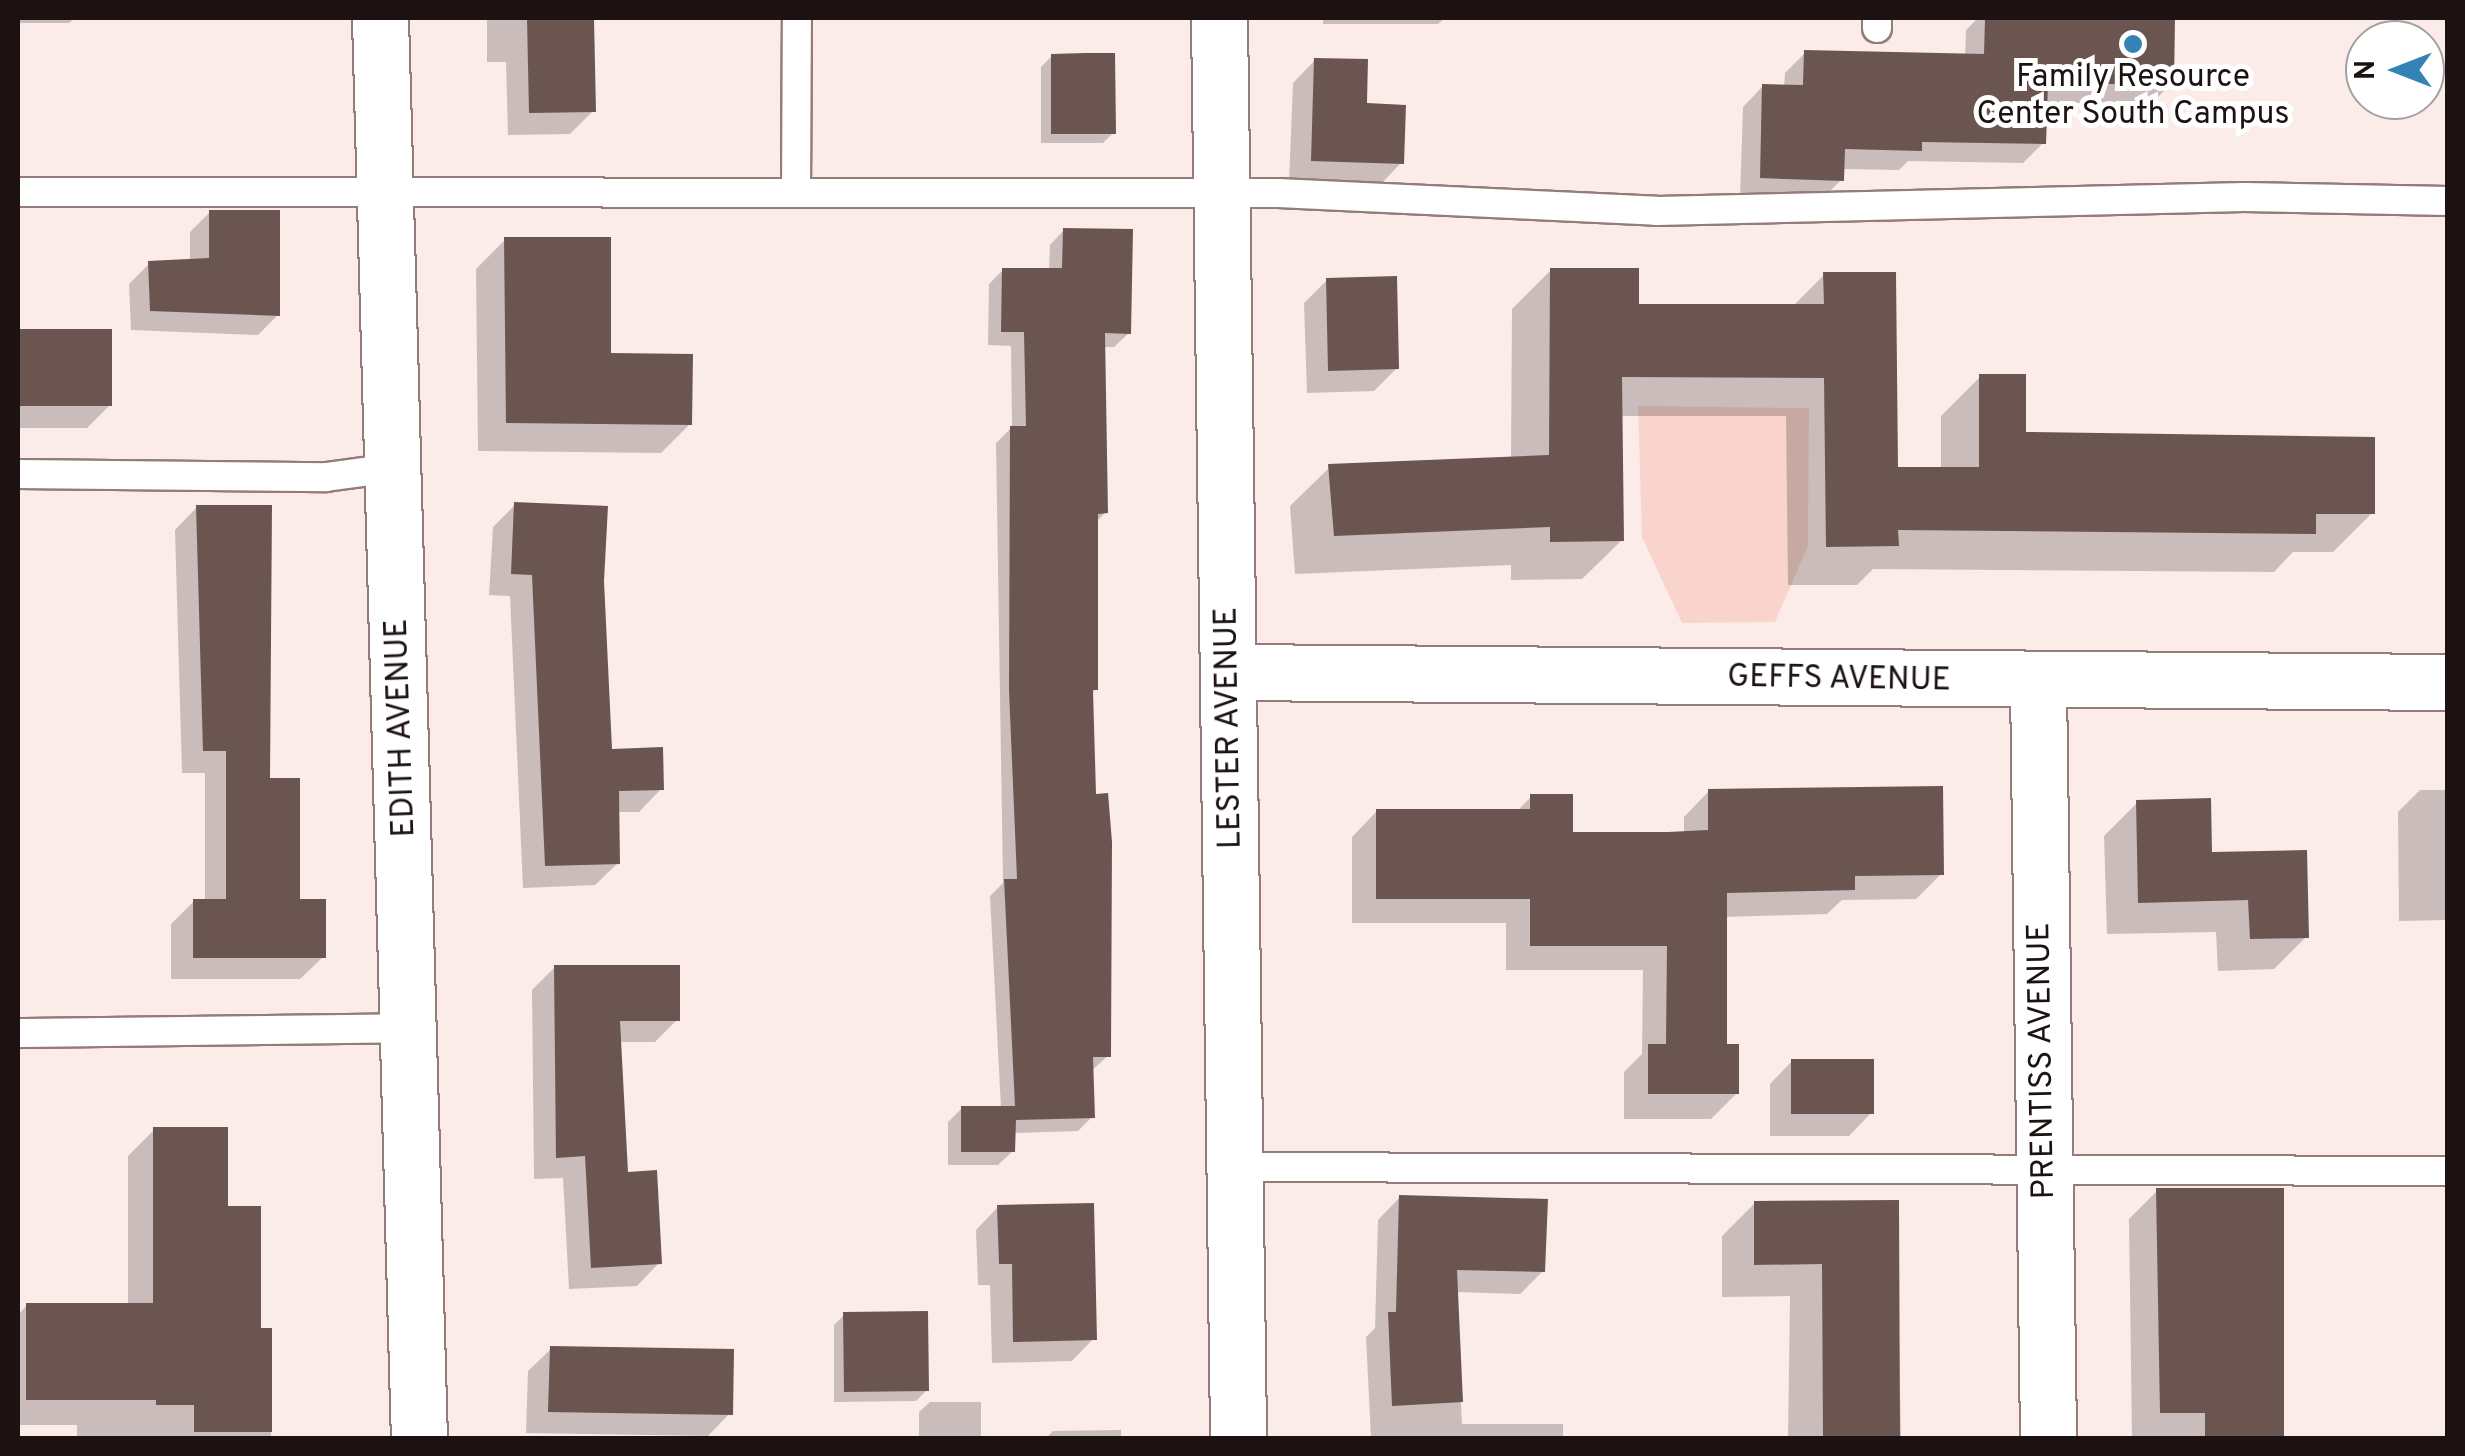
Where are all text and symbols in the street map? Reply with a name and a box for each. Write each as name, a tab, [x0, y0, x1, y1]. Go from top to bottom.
north arrow	[2345, 20, 2445, 120]
marker: Family Resource Center South Campus	[2122, 33, 2144, 55]
place label: Family Resource Center South Campus	[1976, 60, 2290, 135]
text: N	[2349, 60, 2385, 80]
street label: LESTER AVENUE	[1209, 606, 1251, 850]
street label: EDITH AVENUE	[379, 617, 425, 839]
street label: GEFFS AVENUE	[1726, 659, 1952, 701]
street label: PRENTISS AVENUE	[2021, 922, 2065, 1200]

